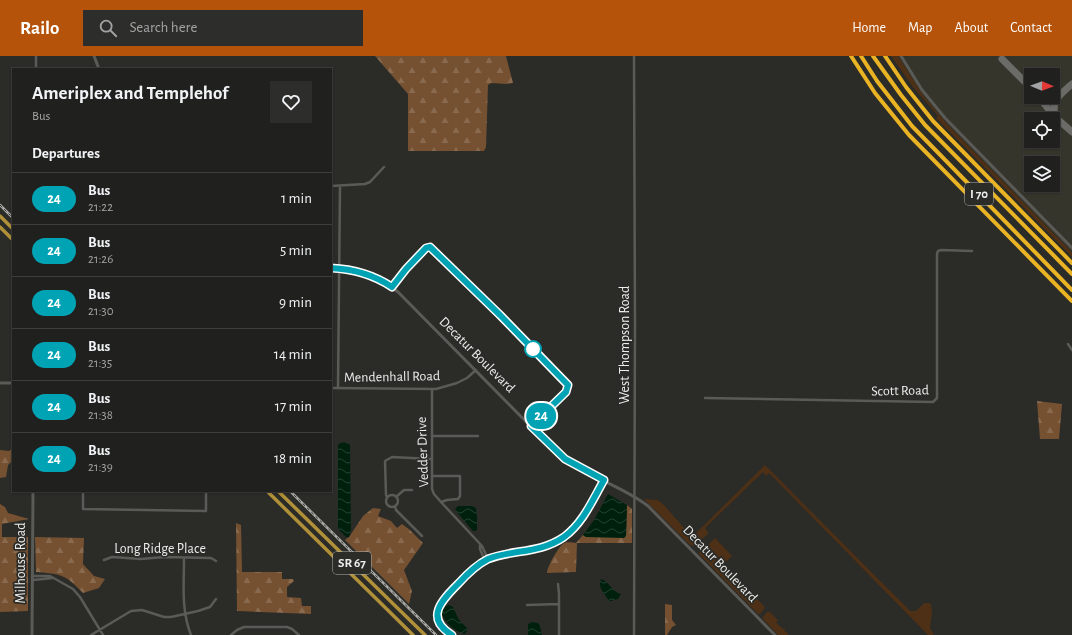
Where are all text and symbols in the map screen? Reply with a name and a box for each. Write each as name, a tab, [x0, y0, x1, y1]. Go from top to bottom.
search box	[83, 10, 363, 46]
icon: search	[97, 17, 119, 39]
text: Railo	[20, 19, 59, 38]
text: Search here	[129, 20, 197, 35]
text: Home	[852, 21, 886, 35]
text: Map	[908, 21, 932, 35]
text: About	[954, 21, 988, 35]
text: Contact	[1010, 21, 1052, 35]
north arrow	[1024, 68, 1060, 104]
map controls	[1024, 68, 1060, 192]
button: heart	[270, 81, 312, 123]
text: Ameriplex and Templehof	[32, 84, 228, 103]
text: Bus	[32, 110, 50, 123]
button: locate	[1024, 112, 1060, 148]
text: Departures	[32, 146, 100, 161]
button: layers	[1024, 156, 1060, 192]
text: Bus	[88, 183, 110, 198]
road number: I 70	[965, 183, 993, 205]
text: 1 min	[281, 191, 312, 206]
text: 24	[47, 192, 61, 206]
text: 21:22	[88, 201, 113, 214]
text: Bus	[88, 235, 110, 250]
text: 5 min	[280, 243, 312, 258]
text: 24	[47, 244, 61, 258]
text: 21:26	[88, 253, 113, 266]
street label: West Thompson Road	[618, 286, 632, 404]
text: Bus	[88, 287, 110, 302]
text: 9 min	[279, 295, 312, 310]
text: 24	[47, 296, 61, 310]
text: 21:30	[88, 305, 114, 318]
street label: Decatur Boulevard	[436, 314, 518, 396]
text: Bus	[88, 339, 110, 354]
unlabelled marker	[524, 340, 542, 358]
text: 14 min	[274, 347, 312, 362]
text: 24	[47, 348, 61, 362]
text: 21:35	[88, 357, 112, 370]
street label: Mendenhall Road	[344, 369, 440, 385]
street label: Scott Road	[871, 383, 929, 399]
text: Bus	[88, 391, 110, 406]
text: 17 min	[275, 399, 312, 414]
text: 24	[47, 400, 61, 414]
line badge: 24	[523, 403, 559, 429]
text: 21:38	[88, 409, 113, 422]
text: 24	[534, 409, 548, 423]
street label: Vedder Drive	[415, 416, 431, 488]
text: Bus	[88, 443, 110, 458]
text: 18 min	[274, 451, 312, 466]
text: 24	[47, 452, 61, 466]
text: 21:39	[88, 461, 113, 474]
street label: Milhouse Road	[14, 523, 28, 603]
street label: Decatur Boulevard	[680, 523, 760, 605]
street label: Long Ridge Place	[114, 542, 206, 556]
road number: SR 67	[333, 552, 371, 574]

